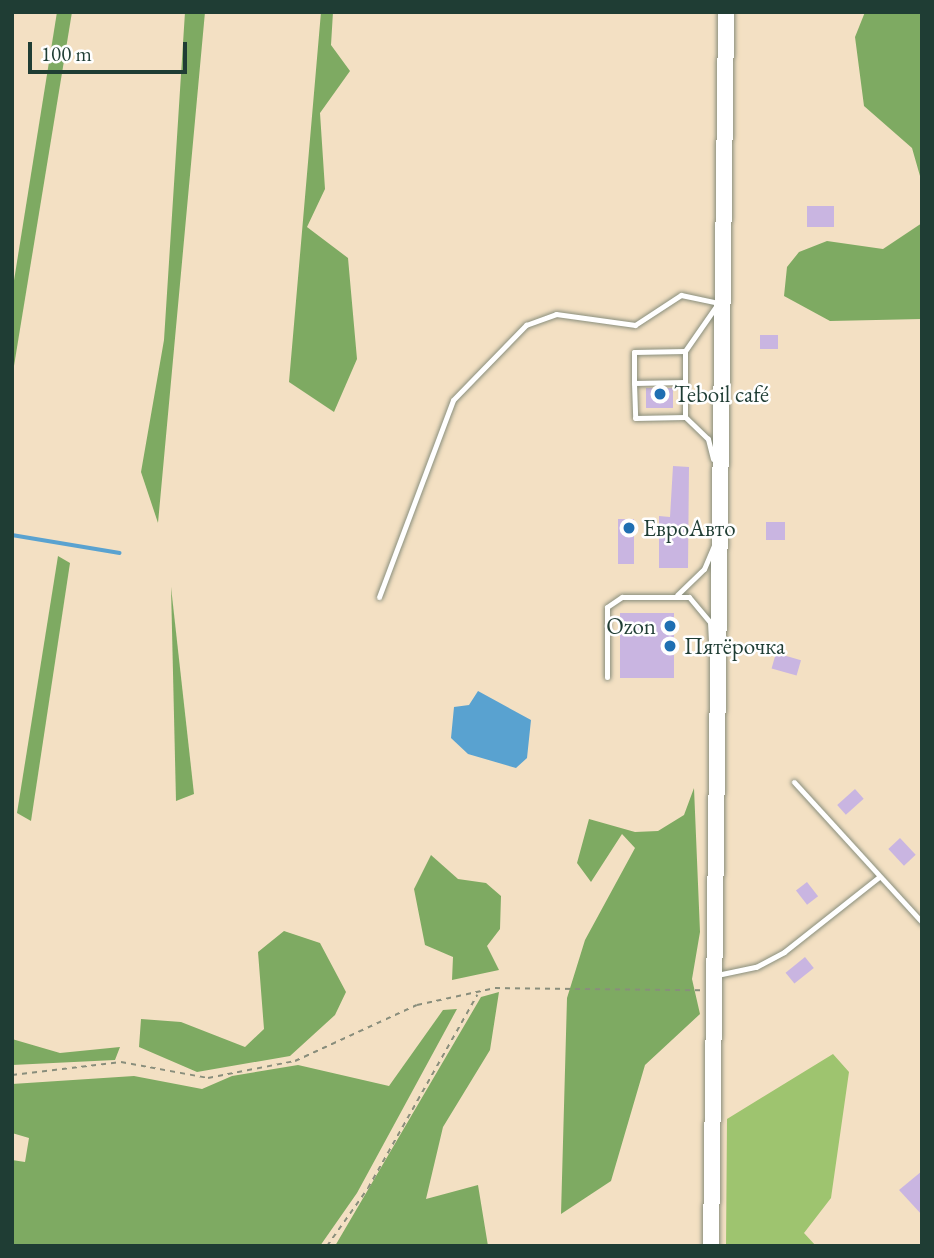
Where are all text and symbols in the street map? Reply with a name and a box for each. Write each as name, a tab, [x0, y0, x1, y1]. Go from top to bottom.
scale bar	[32, 28, 191, 72]
text: 100 m	[41, 40, 92, 67]
place label: Teboil café	[674, 380, 769, 408]
marker: Teboil café	[652, 386, 668, 402]
place label: ЕвроАвто	[643, 514, 736, 542]
marker: ЕвроАвто	[621, 520, 637, 536]
place label: Ozon	[606, 612, 656, 640]
marker: Ozon	[662, 618, 678, 634]
place label: Пятёрочка	[684, 632, 785, 660]
marker: Пятёрочка	[662, 638, 678, 654]

